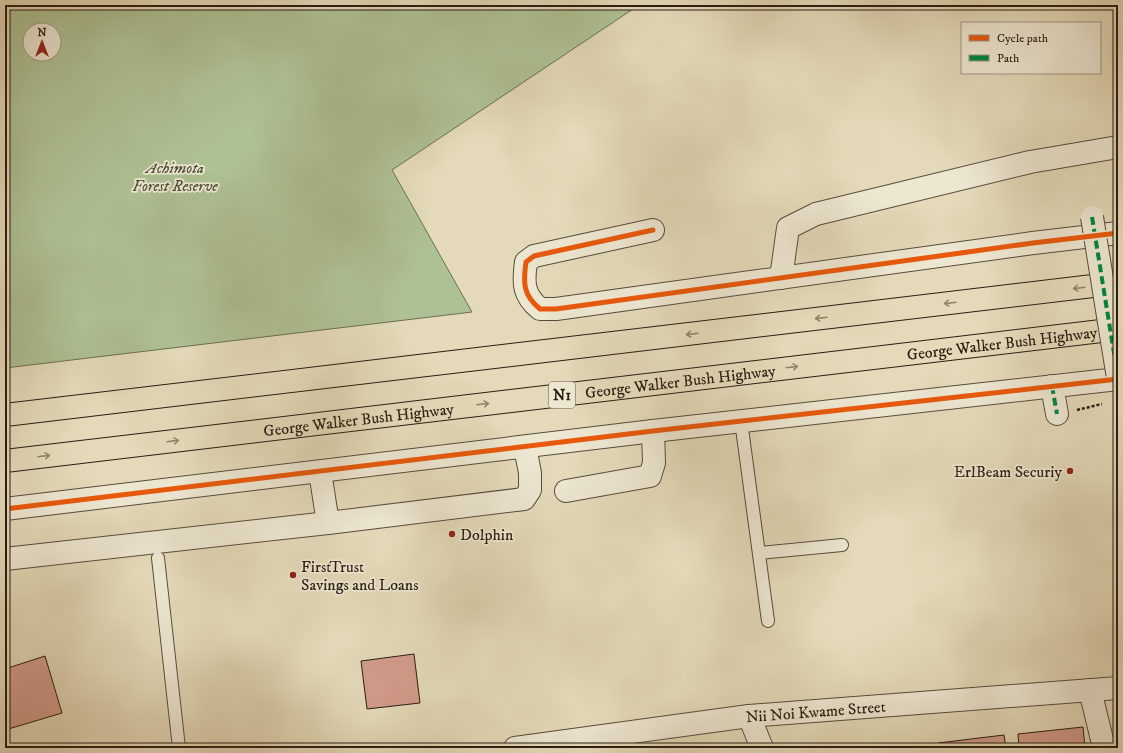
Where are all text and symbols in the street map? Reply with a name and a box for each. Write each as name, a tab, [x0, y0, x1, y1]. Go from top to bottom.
north arrow	[22, 22, 62, 62]
legend	[961, 22, 1101, 74]
text: N	[37, 26, 47, 40]
text: Cycle path	[997, 31, 1049, 46]
text: Path	[997, 51, 1020, 66]
park label: Achimota Forest Reserve	[132, 158, 218, 196]
one-way arrow	[1073, 284, 1086, 292]
one-way arrow	[944, 299, 957, 307]
one-way arrow	[815, 315, 828, 322]
street label: George Walker Bush Highway	[906, 322, 1099, 365]
one-way arrow	[686, 330, 699, 337]
street label: George Walker Bush Highway	[584, 361, 777, 403]
one-way arrow	[786, 364, 799, 371]
road number: N1	[549, 382, 575, 408]
street label: George Walker Bush Highway	[262, 399, 455, 441]
one-way arrow	[476, 400, 489, 408]
one-way arrow	[166, 437, 179, 445]
one-way arrow	[37, 452, 50, 460]
place label: ErlBeam Securiy	[954, 462, 1062, 482]
marker: ErlBeam Securiy	[1065, 466, 1075, 476]
place label: Dolphin	[460, 525, 514, 545]
marker: Dolphin	[447, 529, 457, 539]
place label: FirstTrust Savings and Loans	[301, 557, 419, 595]
marker: FirstTrust Savings and Loans	[288, 570, 298, 580]
street label: Nii Noi Kwame Street	[745, 697, 886, 727]

